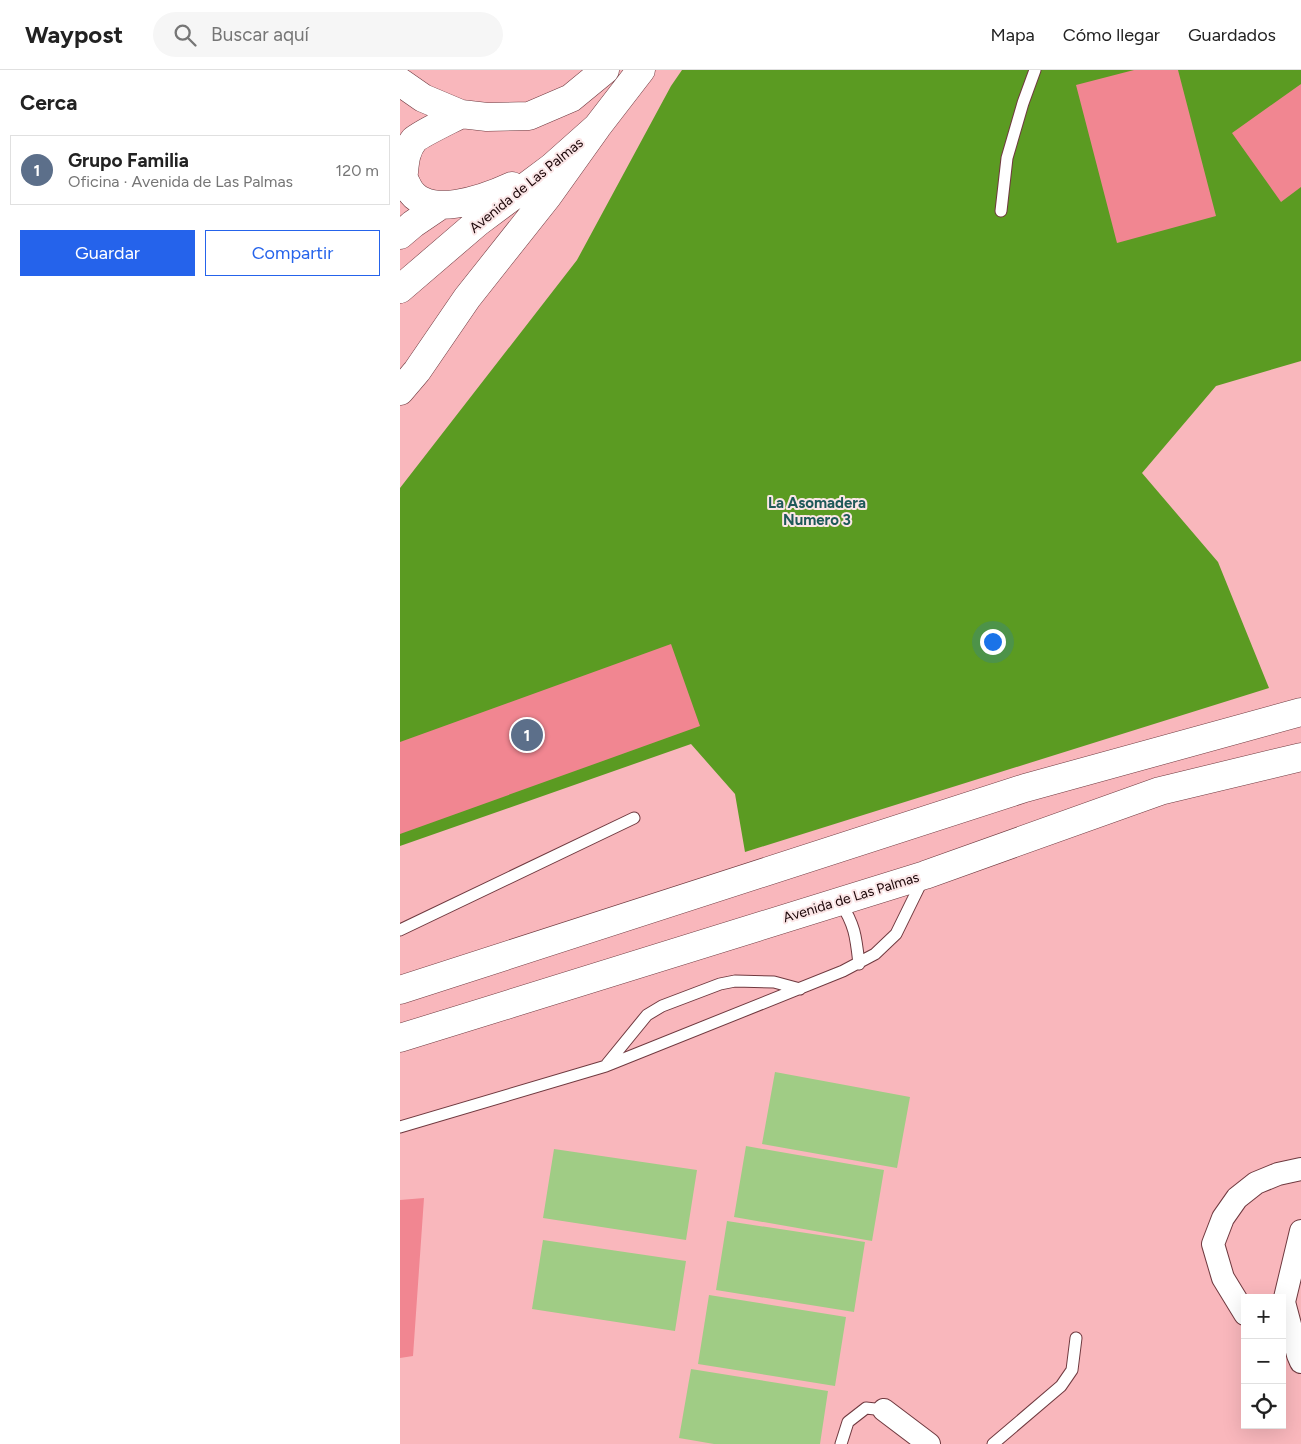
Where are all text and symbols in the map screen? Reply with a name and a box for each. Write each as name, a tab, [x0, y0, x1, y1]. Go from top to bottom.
search box	[153, 12, 503, 57]
text: Waypost	[25, 20, 123, 49]
icon: search	[171, 21, 199, 49]
text: Buscar aquí	[211, 23, 309, 46]
text: Mapa	[990, 24, 1035, 46]
text: Cómo llegar	[1063, 24, 1160, 46]
text: Guardados	[1188, 24, 1276, 46]
text: Cerca	[20, 90, 77, 115]
street label: Avenida de Las Palmas	[466, 134, 587, 236]
text: Grupo Familia	[68, 149, 189, 172]
text: 1	[34, 161, 40, 180]
text: 120 m	[336, 161, 379, 180]
text: Oficina · Avenida de Las Palmas	[68, 172, 293, 191]
button: Guardar	[20, 230, 195, 276]
button: Compartir	[205, 230, 380, 276]
district label: La Asomadera Numero 3	[768, 494, 866, 529]
your location	[980, 629, 1006, 655]
pin: 1	[511, 716, 543, 754]
street label: Avenida de Las Palmas	[781, 869, 921, 926]
map controls	[1241, 1294, 1286, 1429]
button: +	[1241, 1294, 1286, 1339]
button: −	[1241, 1339, 1286, 1384]
button: locate	[1241, 1384, 1286, 1429]

